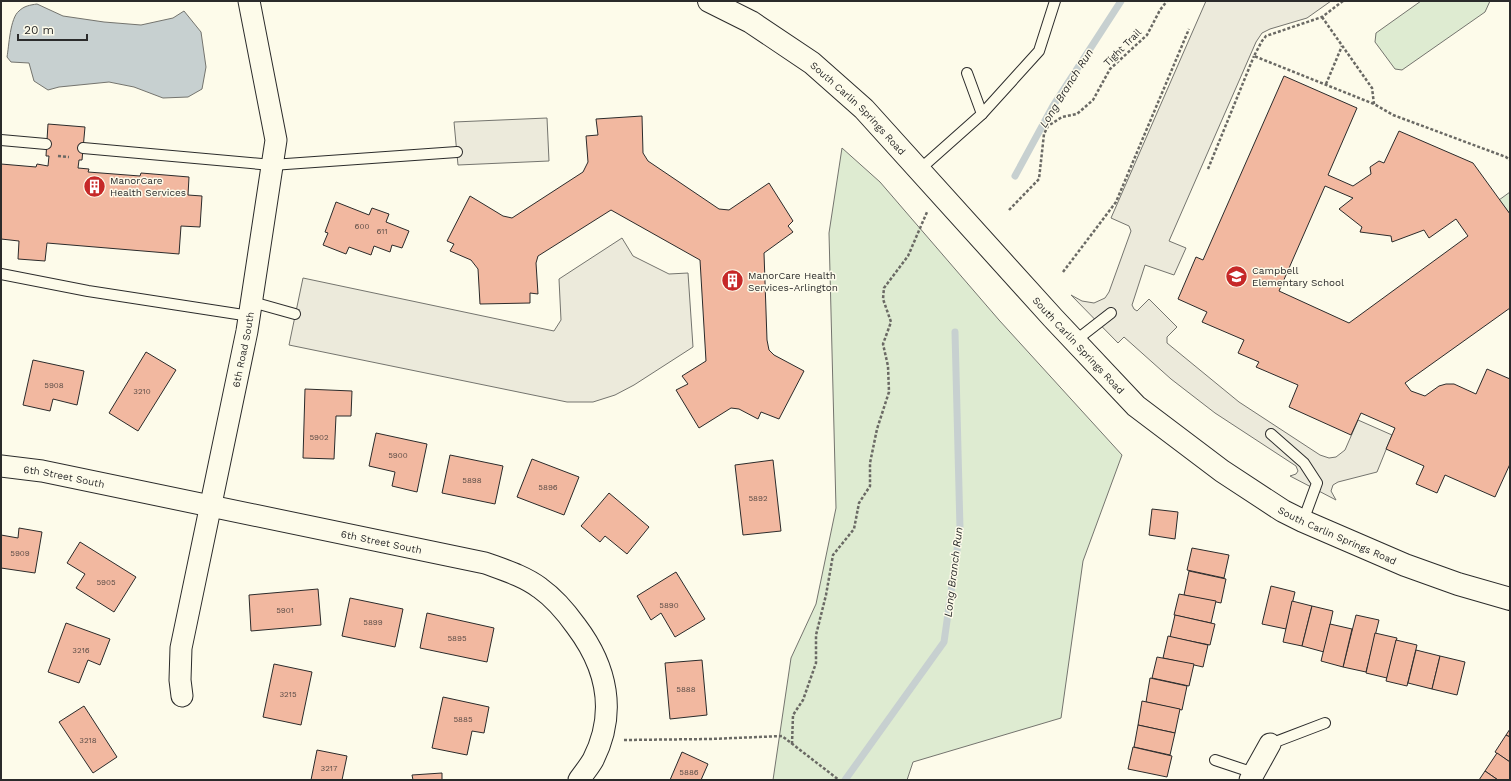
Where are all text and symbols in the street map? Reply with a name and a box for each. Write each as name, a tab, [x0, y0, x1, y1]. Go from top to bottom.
scale bar	[18, 16, 87, 42]
text: 20 m	[24, 23, 54, 37]
street label: Tight Trail	[1101, 26, 1143, 68]
water label: Long Branch Run	[1037, 46, 1096, 130]
street label: South Carlin Springs Road	[808, 59, 908, 157]
building icon: ManorCare Health Services	[82, 173, 108, 199]
place label: ManorCare Health Services	[110, 175, 186, 198]
house number: 600	[355, 222, 369, 231]
house number: 611	[376, 227, 388, 236]
school or university icon: Campbell Elementary School	[1224, 263, 1250, 289]
place label: Campbell Elementary School	[1252, 265, 1344, 288]
building icon: ManorCare Health Services-Arlington	[720, 268, 746, 294]
place label: ManorCare Health Services-Arlington	[748, 270, 838, 293]
street label: South Carlin Springs Road	[1030, 295, 1126, 396]
street label: 6th Road South	[230, 311, 256, 388]
house number: 5908	[44, 381, 64, 390]
house number: 3210	[133, 387, 151, 396]
house number: 5902	[309, 433, 329, 442]
house number: 5900	[388, 451, 408, 460]
street label: 6th Street South	[23, 464, 106, 490]
house number: 5898	[462, 476, 482, 485]
house number: 5896	[538, 483, 558, 492]
house number: 5892	[748, 494, 768, 503]
street label: South Carlin Springs Road	[1276, 504, 1398, 567]
water label: Long Branch Run	[942, 526, 965, 618]
street label: 6th Street South	[340, 528, 423, 556]
house number: 5909	[10, 549, 30, 558]
house number: 5905	[96, 578, 116, 587]
house number: 5890	[659, 601, 679, 610]
house number: 5901	[276, 606, 294, 615]
house number: 5899	[363, 618, 383, 627]
house number: 5895	[447, 634, 467, 643]
house number: 3216	[72, 646, 90, 655]
house number: 5888	[676, 685, 696, 694]
house number: 3215	[279, 690, 297, 699]
house number: 5885	[453, 715, 473, 724]
house number: 3218	[79, 736, 97, 745]
house number: 3217	[321, 764, 338, 773]
house number: 5886	[679, 768, 699, 777]

